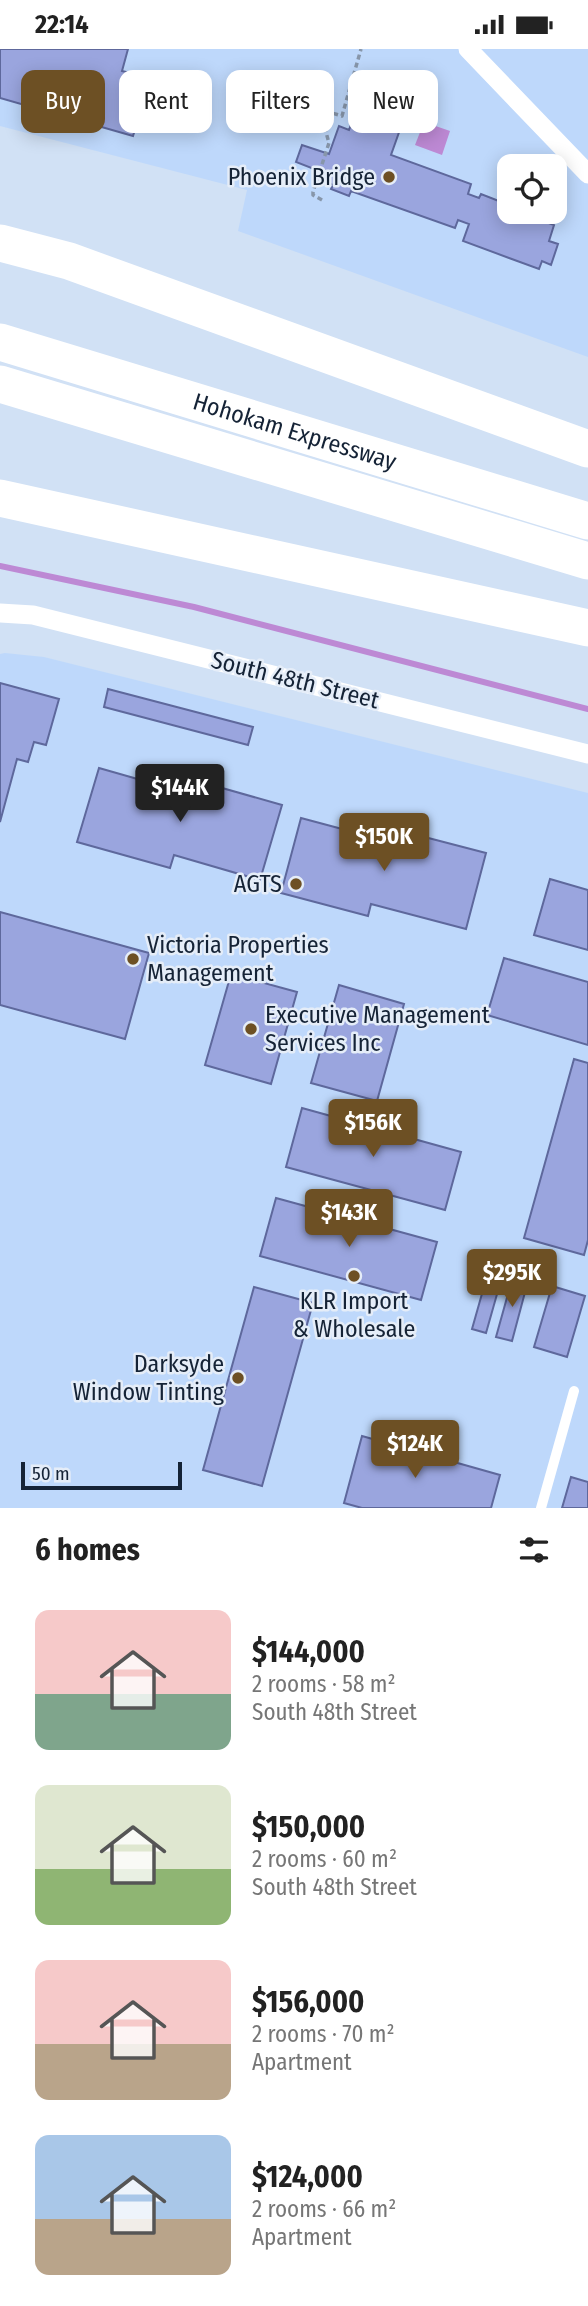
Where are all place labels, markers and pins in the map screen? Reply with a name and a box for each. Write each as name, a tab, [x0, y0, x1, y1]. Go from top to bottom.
place label: Phoenix Bridge	[228, 163, 375, 191]
marker: Phoenix Bridge	[381, 169, 397, 185]
pin: $144K	[131, 765, 229, 824]
pin: $150K	[335, 813, 433, 873]
place label: AGTS	[234, 870, 282, 898]
marker: AGTS	[288, 876, 304, 892]
place label: Victoria Properties Management	[147, 931, 329, 987]
marker: Victoria Properties Management	[125, 951, 141, 967]
place label: Executive Management Services Inc	[265, 1001, 490, 1057]
marker: Executive Management Services Inc	[243, 1021, 259, 1037]
pin: $156K	[324, 1099, 422, 1159]
pin: $143K	[300, 1189, 398, 1249]
pin: $295K	[463, 1249, 561, 1309]
marker: KLR Import & Wholesale	[346, 1268, 362, 1284]
place label: KLR Import & Wholesale	[293, 1287, 415, 1343]
place label: Darksyde Window Tinting	[73, 1350, 225, 1406]
marker: Darksyde Window Tinting	[230, 1370, 246, 1386]
pin: $124K	[366, 1421, 464, 1480]

